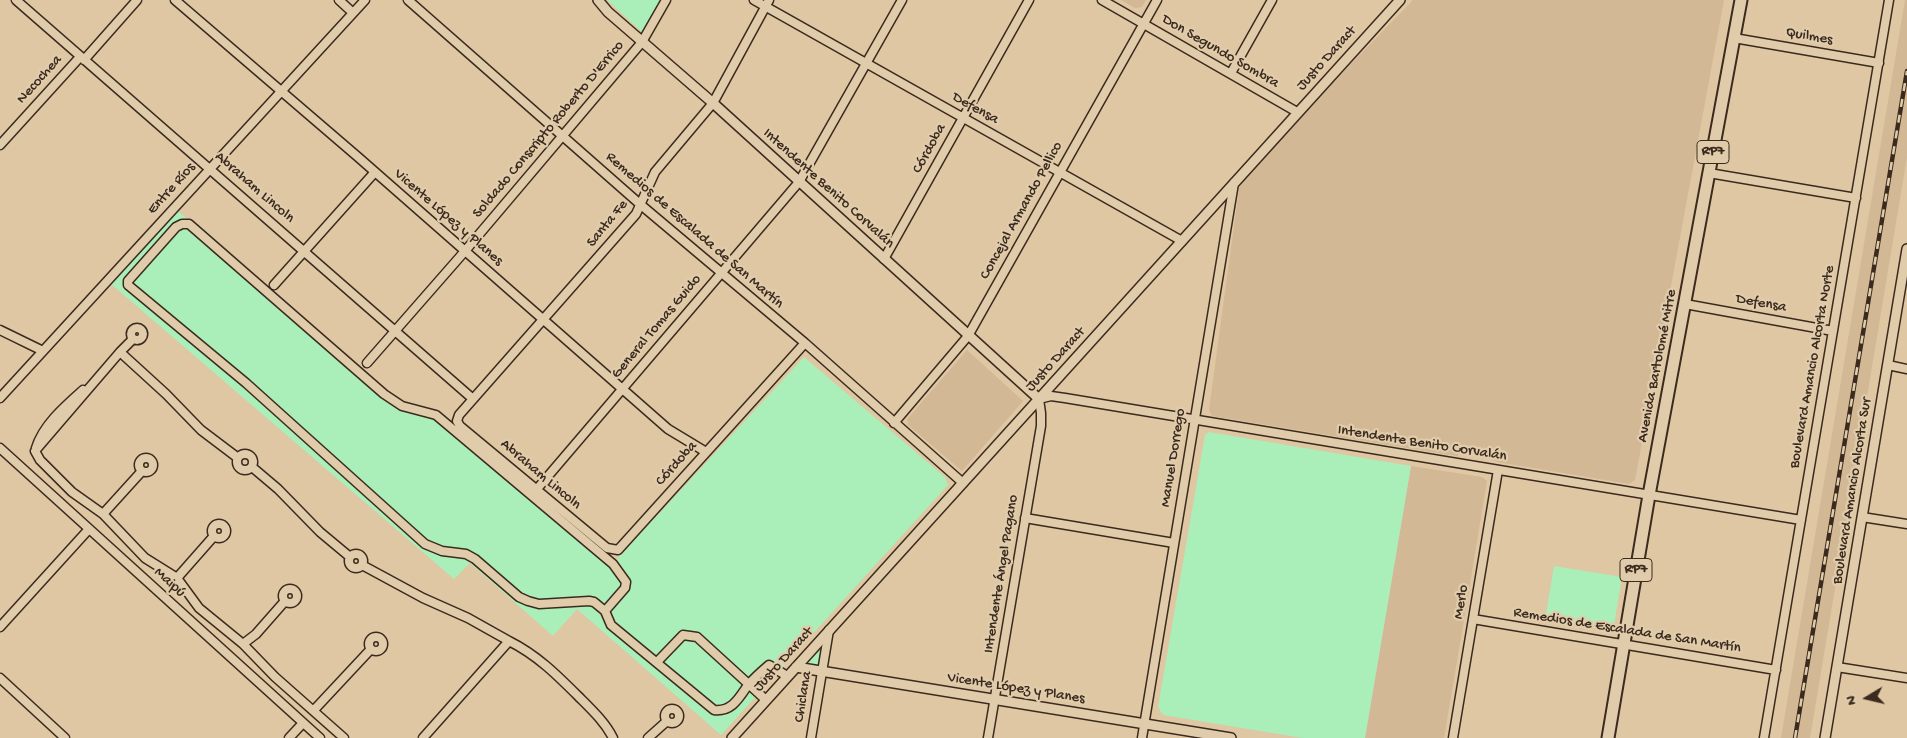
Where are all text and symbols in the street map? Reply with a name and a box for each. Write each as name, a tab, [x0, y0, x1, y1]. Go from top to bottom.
street label: Don Segundo Sombra	[1158, 11, 1282, 93]
street label: Justo Daract	[1293, 23, 1361, 95]
street label: Quilmes	[1784, 24, 1834, 50]
street label: Soldado Conscripto Roberto D'Errico	[469, 38, 629, 222]
street label: Necochea	[13, 52, 67, 108]
street label: Defensa	[948, 89, 1002, 129]
street label: Córdoba	[909, 121, 951, 177]
street label: Intendente Benito Corvalán	[758, 125, 898, 253]
street label: Concejal Armando Pellico	[977, 139, 1067, 283]
road number: RP7	[1697, 140, 1729, 163]
street label: Abraham Lincoln	[210, 148, 298, 228]
street label: Remedios de Escalada de San Martín	[601, 149, 787, 313]
street label: Entre Ríos	[144, 159, 200, 219]
street label: Vicente López y Planes	[390, 166, 506, 270]
street label: Santa Fe	[583, 197, 633, 251]
street label: Boulevard Amancio Alcorta Norte	[1786, 264, 1840, 470]
street label: General Tomas Guido	[608, 271, 706, 383]
street label: Avenida Bartolomé Mitre	[1634, 288, 1682, 444]
street label: Defensa	[1734, 291, 1788, 317]
street label: Justo Daract	[1022, 324, 1090, 396]
street label: Boulevard Amancio Alcorta Sur	[1829, 397, 1877, 585]
street label: Manuel Dorrego	[1157, 407, 1191, 509]
street label: Intendente Benito Corvalán	[1336, 422, 1508, 466]
street label: Abraham Lincoln	[496, 436, 584, 514]
street label: Córdoba	[652, 438, 702, 490]
street label: Intendente Ángel Pagano	[981, 493, 1023, 655]
road number: RP7	[1620, 558, 1652, 582]
street label: Maipú	[149, 564, 189, 602]
street label: Merlo	[1450, 584, 1474, 620]
street label: Remedios de Escalada de San Martín	[1512, 604, 1742, 658]
street label: Justo Daract	[750, 624, 818, 696]
street label: Vicente López y Planes	[946, 669, 1086, 709]
street label: Chiclana	[791, 670, 817, 724]
north arrow	[1842, 673, 1892, 723]
text: N	[1843, 695, 1861, 706]

